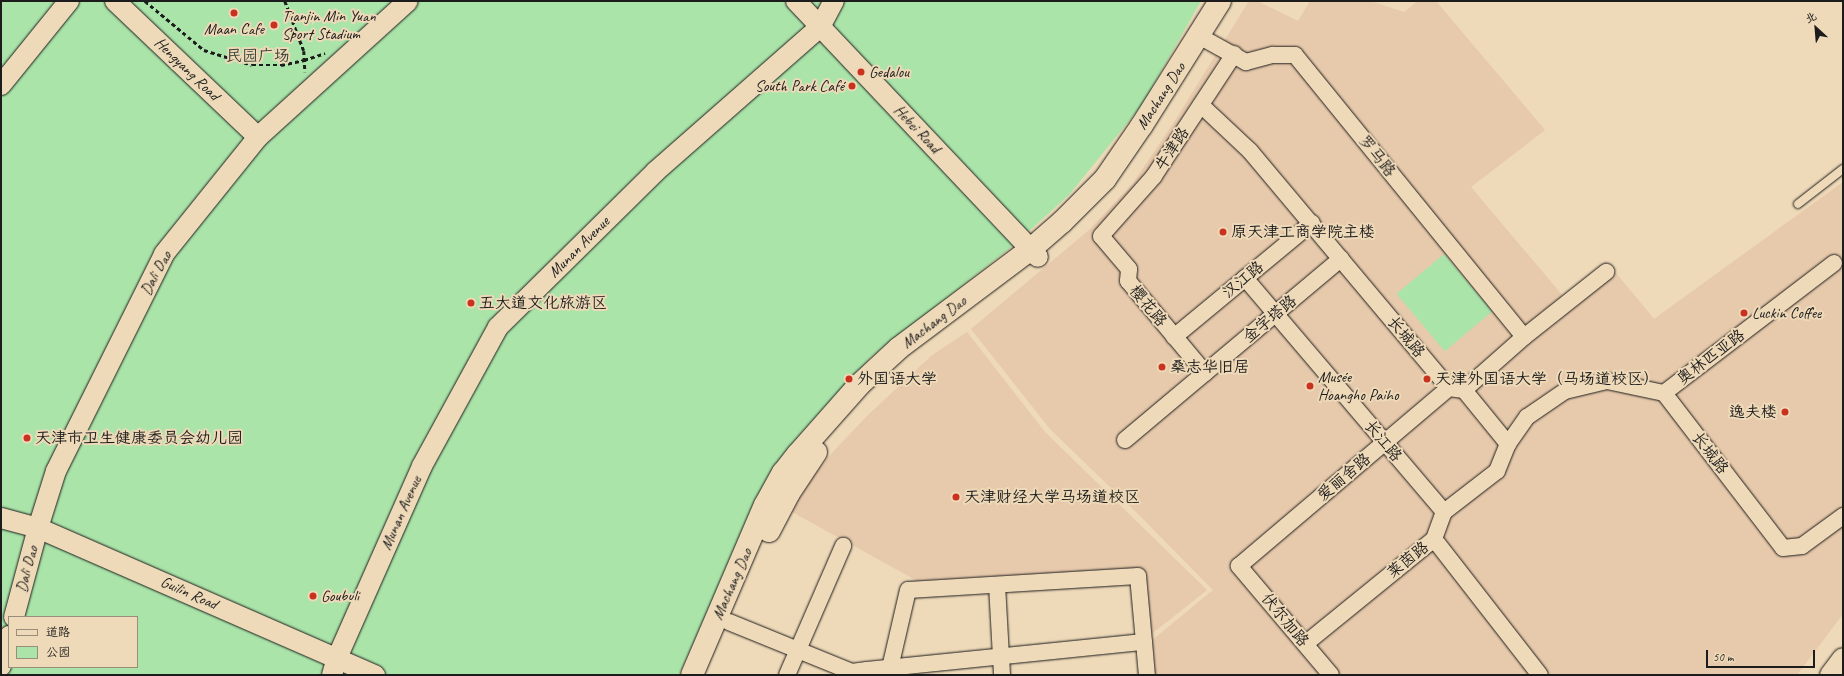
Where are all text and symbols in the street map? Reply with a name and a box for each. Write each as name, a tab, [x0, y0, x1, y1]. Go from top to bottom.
place label: Tianjin Min Yuan Sport Stadium	[282, 6, 376, 44]
marker: Maan Cafe	[229, 8, 239, 18]
north arrow	[1796, 8, 1836, 48]
text: 北	[1803, 9, 1819, 26]
place label: Maan Cafe	[204, 19, 264, 39]
marker: Tianjin Min Yuan Sport Stadium	[269, 20, 279, 30]
street label: Hengyang Road	[151, 33, 223, 105]
park label: 民园广场	[226, 46, 290, 66]
street label: Machang Dao	[1132, 59, 1190, 133]
place label: Gedalou	[869, 62, 909, 82]
marker: Gedalou	[856, 67, 866, 77]
place label: South Park Café	[755, 76, 844, 96]
marker: South Park Café	[847, 81, 857, 91]
street label: Hebei Road	[889, 101, 945, 157]
street label: 牛津路	[1151, 124, 1193, 174]
street label: 罗马路	[1354, 131, 1400, 181]
street label: Munan Avenue	[544, 212, 614, 282]
place label: 原天津工商学院主楼	[1231, 222, 1375, 242]
marker: 原天津工商学院主楼	[1218, 227, 1228, 237]
street label: Dali Dao	[136, 247, 176, 299]
street label: 汉江路	[1218, 257, 1268, 303]
street label: 樱花路	[1125, 281, 1171, 331]
street label: Machang Dao	[898, 291, 970, 353]
street label: 金字塔路	[1239, 291, 1301, 347]
place label: 五大道文化旅游区	[479, 293, 607, 313]
marker: 五大道文化旅游区	[466, 298, 476, 308]
place label: Luckin Coffee	[1752, 303, 1821, 323]
marker: Luckin Coffee	[1739, 308, 1749, 318]
street label: 长城路	[1383, 312, 1429, 362]
street label: 奥林匹亚路	[1673, 325, 1749, 389]
place label: 桑志华旧居	[1170, 357, 1250, 377]
marker: 桑志华旧居	[1157, 362, 1167, 372]
place label: Musée Hoangho Paiho	[1318, 367, 1399, 405]
place label: 外国语大学	[857, 369, 937, 389]
place label: 天津外国语大学（马场道校区）	[1435, 369, 1659, 389]
marker: 外国语大学	[844, 374, 854, 384]
marker: 天津外国语大学（马场道校区）	[1422, 374, 1432, 384]
marker: Musée Hoangho Paiho	[1305, 381, 1315, 391]
place label: 逸夫楼	[1729, 402, 1777, 422]
marker: 逸夫楼	[1780, 407, 1790, 417]
street label: 长江路	[1360, 416, 1406, 466]
place label: 天津市卫生健康委员会幼儿园	[35, 428, 243, 448]
street label: 长城路	[1688, 428, 1732, 478]
marker: 天津市卫生健康委员会幼儿园	[22, 433, 32, 443]
street label: 爱丽舍路	[1313, 449, 1375, 505]
street label: Munan Avenue	[376, 473, 426, 553]
place label: 天津财经大学马场道校区	[964, 487, 1140, 507]
marker: 天津财经大学马场道校区	[951, 492, 961, 502]
street label: 莱茵路	[1383, 537, 1433, 583]
street label: Dali Dao	[12, 543, 42, 595]
street label: Machang Dao	[708, 545, 756, 623]
street label: Guilin Road	[158, 572, 220, 614]
place label: Goubuli	[321, 586, 359, 606]
street label: 伏尔加路	[1257, 589, 1313, 651]
marker: Goubuli	[308, 591, 318, 601]
legend	[8, 616, 138, 668]
text: 道路	[46, 624, 70, 640]
scale bar	[1708, 642, 1817, 668]
text: 公园	[46, 644, 70, 660]
text: 50 m	[1713, 649, 1733, 665]

